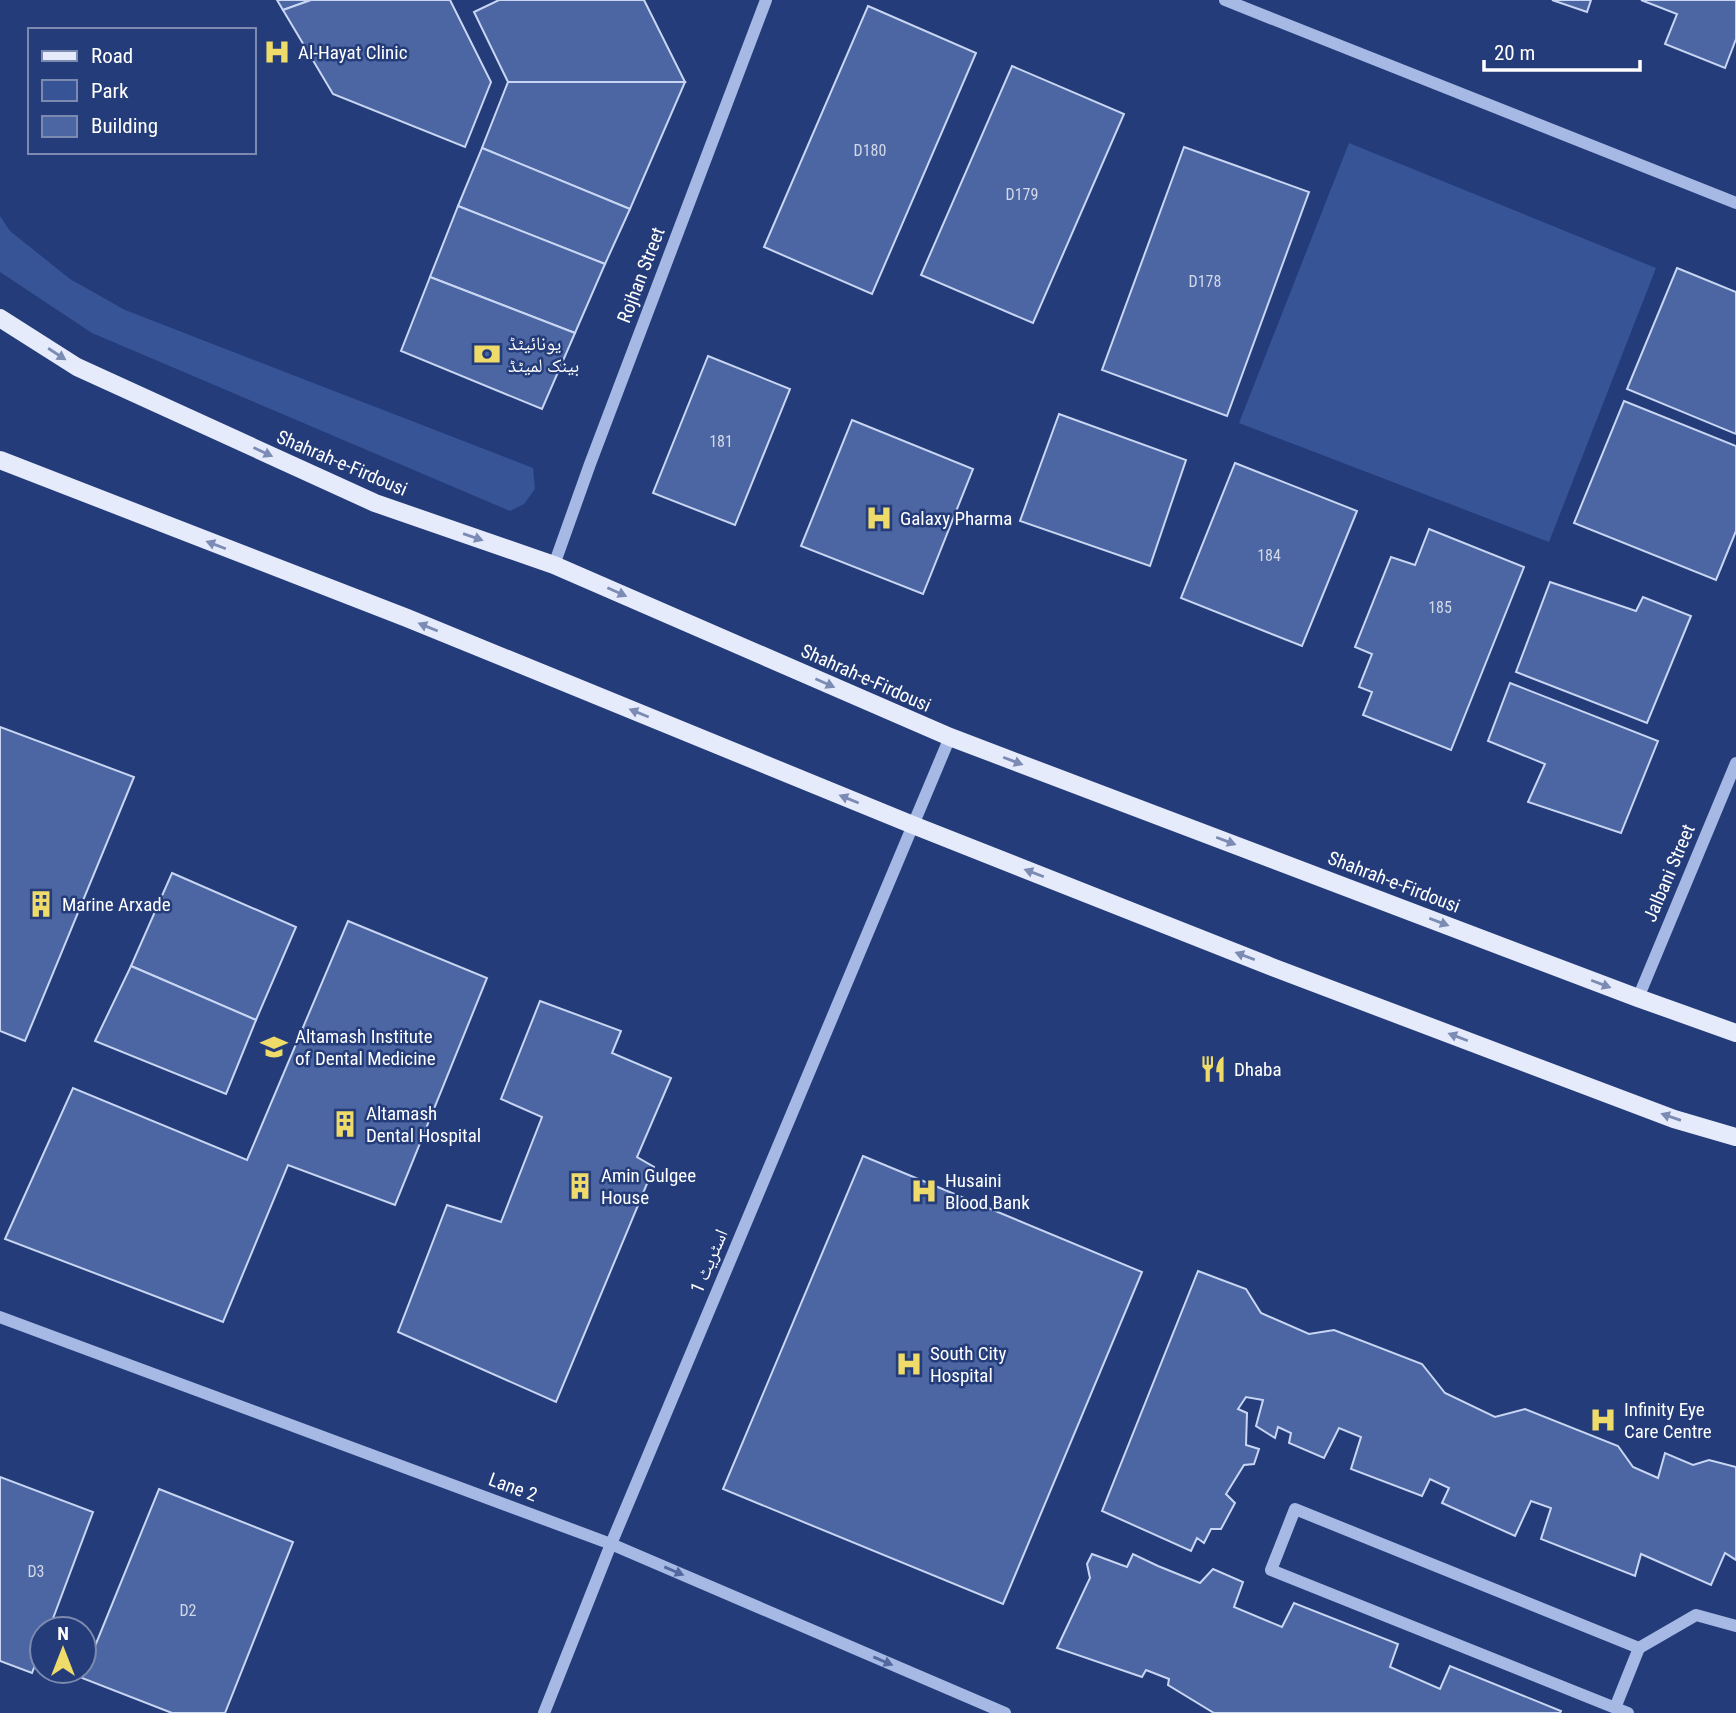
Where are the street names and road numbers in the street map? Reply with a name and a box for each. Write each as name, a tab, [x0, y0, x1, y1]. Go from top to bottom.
street label: Rojhan Street	[612, 224, 670, 326]
street label: Shahrah-e-Firdousi	[273, 425, 411, 501]
street label: Shahrah-e-Firdousi	[798, 639, 934, 717]
street label: Jalbani Street	[1638, 821, 1700, 925]
street label: Shahrah-e-Firdousi	[1325, 846, 1463, 918]
street label: اسٹریٹ 1	[685, 1226, 733, 1296]
street label: Lane 2	[486, 1468, 540, 1506]

